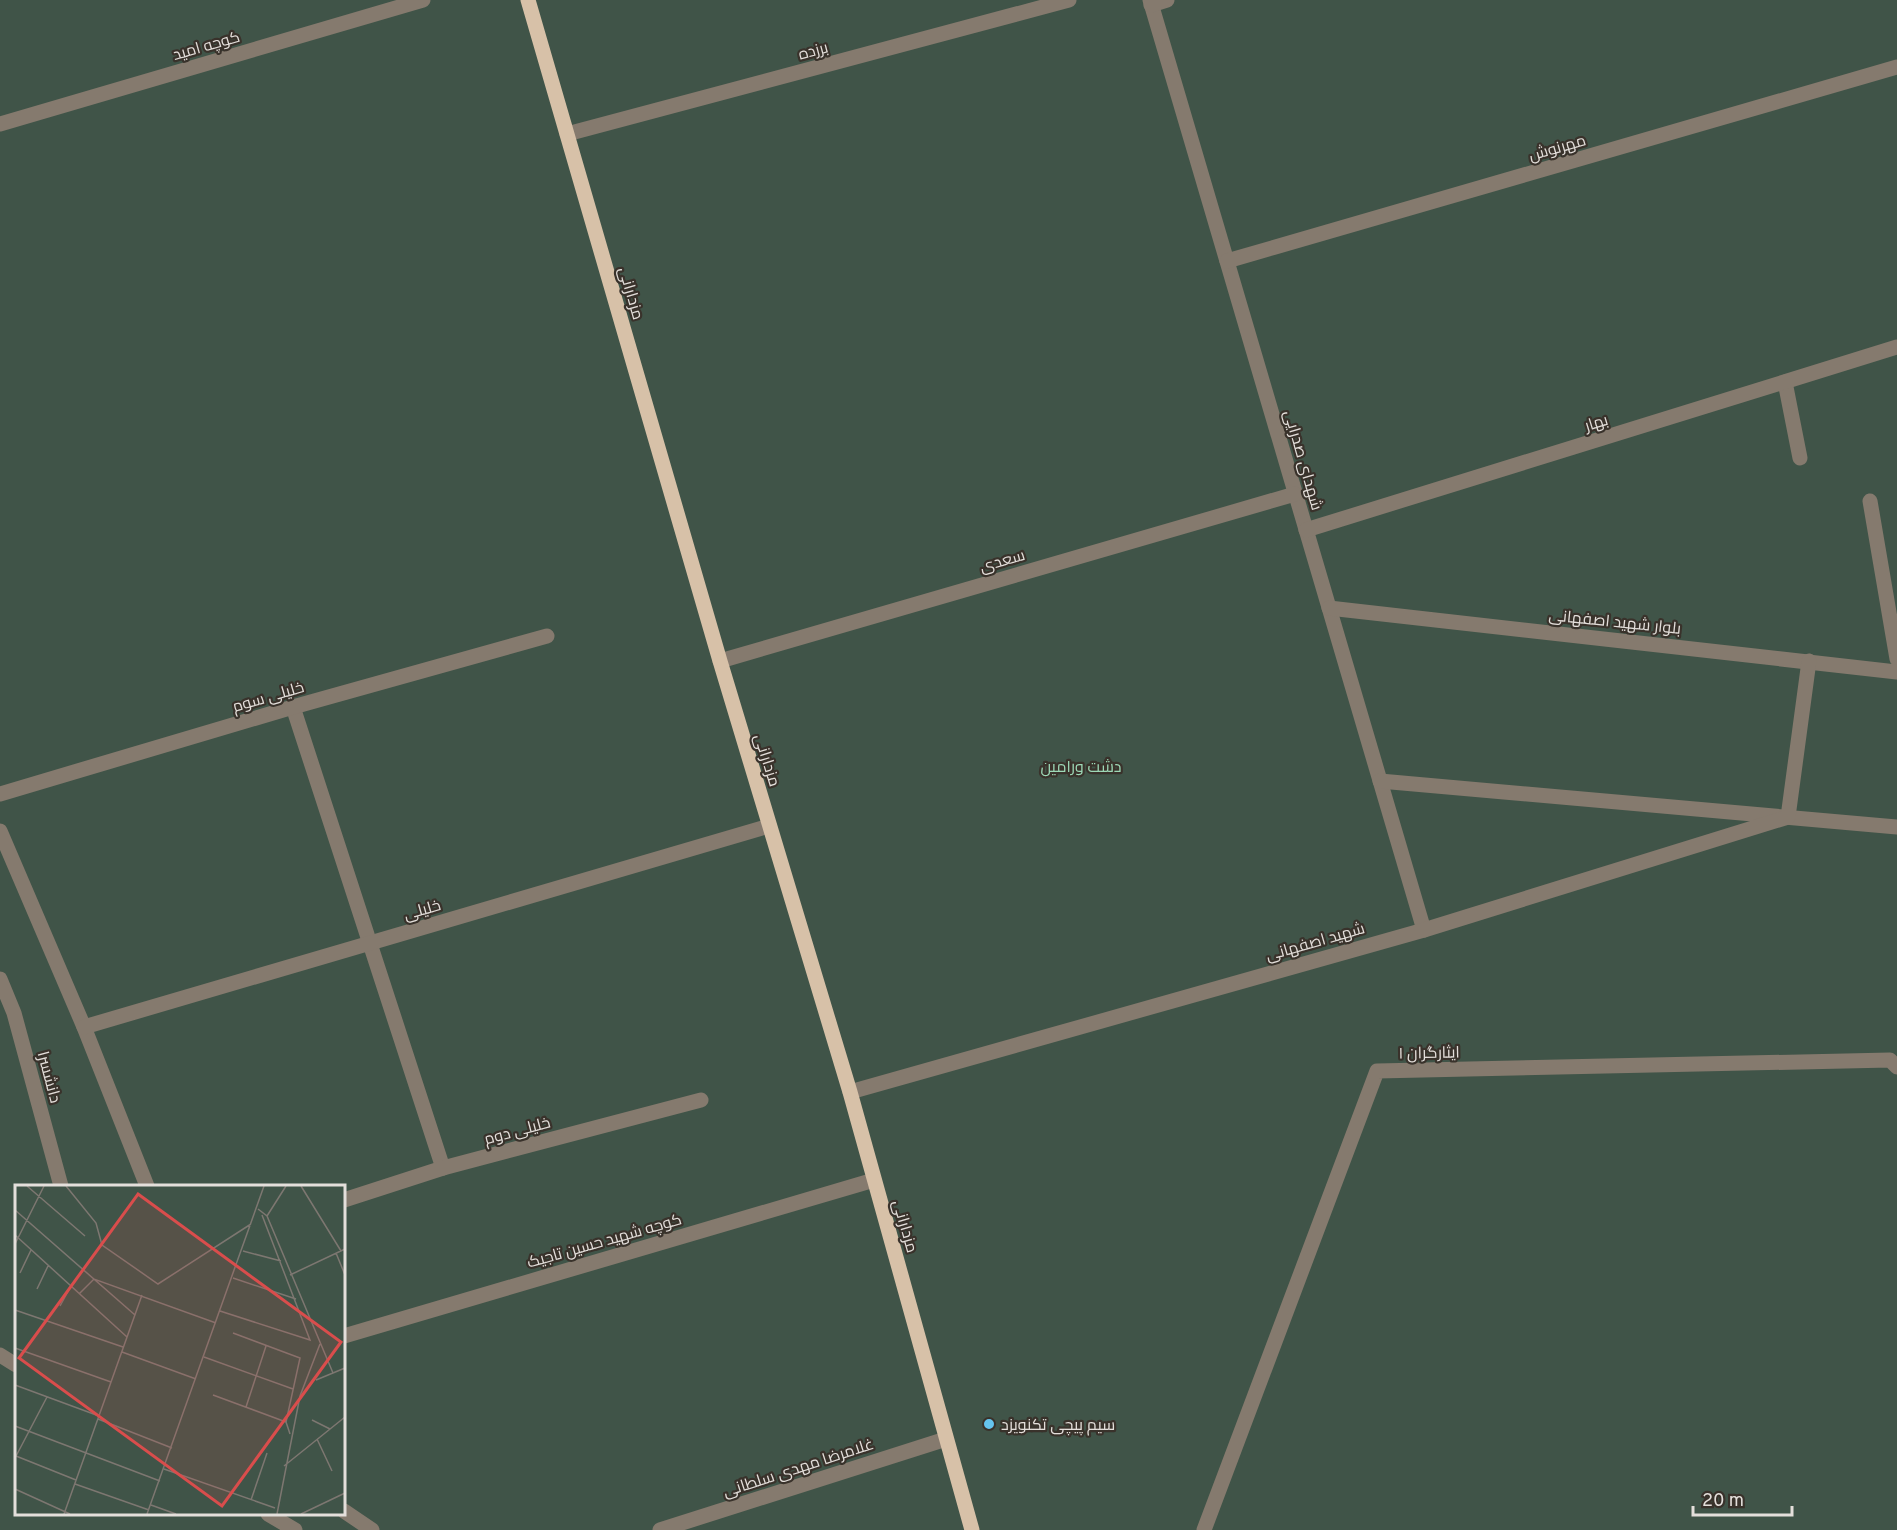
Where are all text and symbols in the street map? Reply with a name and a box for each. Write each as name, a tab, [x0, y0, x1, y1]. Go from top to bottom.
street label: کوچه امید	[171, 28, 242, 66]
street label: برزده	[796, 38, 831, 66]
street label: مهرنوش	[1527, 131, 1588, 167]
street label: مزدارانی	[613, 265, 647, 322]
street label: شهدای صدرایی	[1278, 408, 1326, 513]
street label: بهار	[1581, 411, 1611, 437]
street label: سعدی	[978, 546, 1028, 578]
street label: بلوار شهید اصفهانی	[1548, 606, 1682, 640]
street label: خلیلی سوم	[230, 678, 307, 718]
street label: مزدارانی	[749, 732, 784, 789]
park label: دشت ورامین	[1040, 758, 1122, 778]
street label: خلیلی	[402, 896, 443, 926]
street label: شهید اصفهانی	[1264, 919, 1367, 967]
street label: ایثارگران ۱	[1398, 1043, 1460, 1065]
street label: دانشسرا	[32, 1049, 65, 1106]
street label: خلیلی دوم	[482, 1114, 553, 1150]
inset map	[15, 1185, 345, 1515]
street label: مزدارانی	[887, 1198, 921, 1255]
street label: کوچه شهید حسین تاجیک	[525, 1210, 684, 1274]
place label: سیم پیچی تکنویزد	[1001, 1416, 1115, 1436]
marker: سیم پیچی تکنویزد	[982, 1417, 996, 1431]
street label: غلامرضا مهدی سلطانی	[721, 1435, 877, 1503]
scale bar	[1693, 1479, 1792, 1517]
text: 20 m	[1702, 1490, 1744, 1513]

